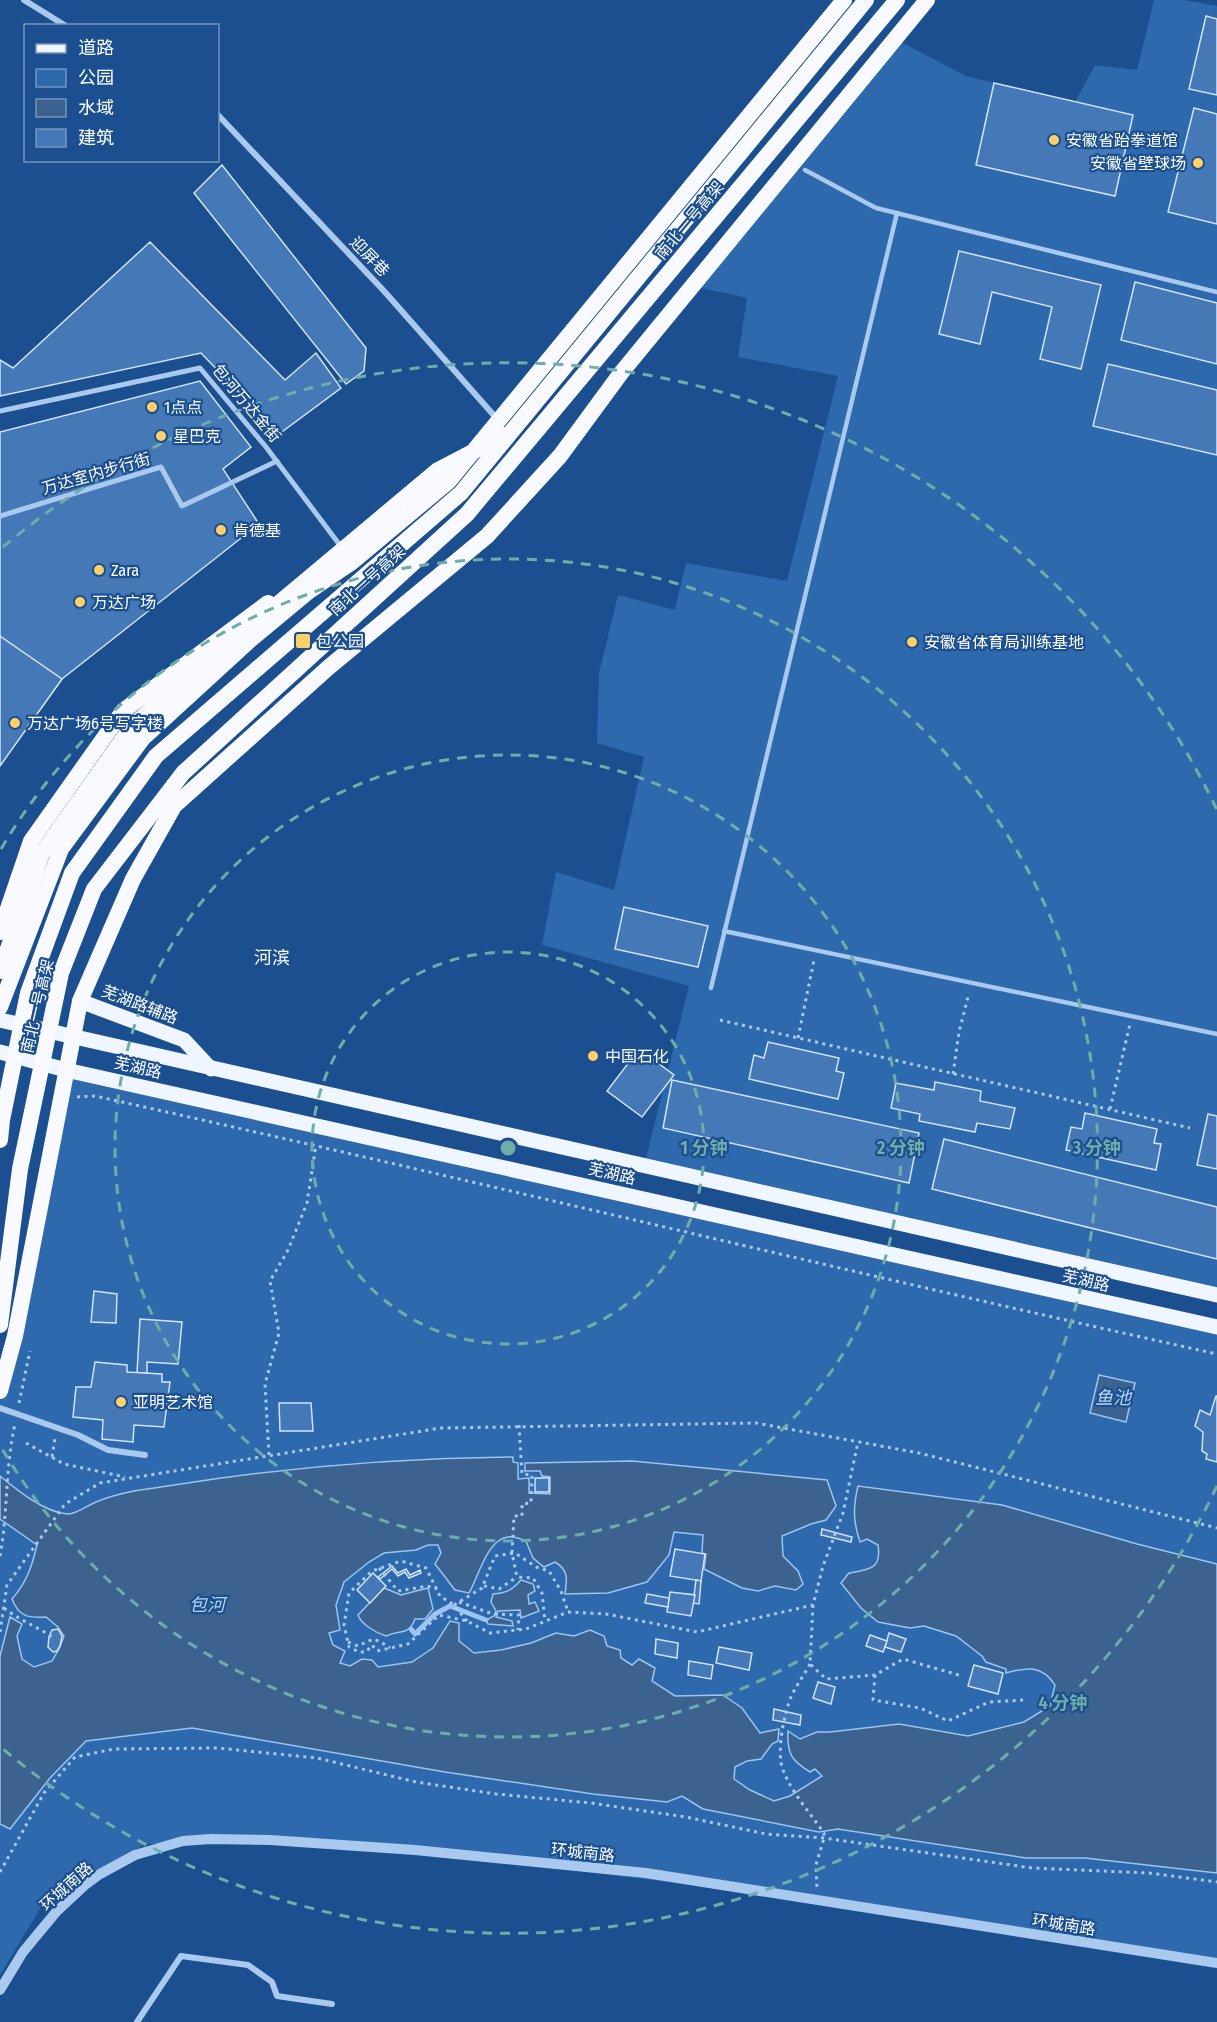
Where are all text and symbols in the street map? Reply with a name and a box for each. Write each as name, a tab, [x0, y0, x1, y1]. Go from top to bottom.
legend	[24, 24, 219, 162]
text: 道路	[78, 37, 114, 59]
text: 公园	[78, 67, 114, 89]
text: 水域	[78, 97, 114, 119]
text: 建筑	[78, 127, 114, 149]
place label: 安徽省跆拳道馆	[1066, 131, 1178, 150]
marker: 安徽省跆拳道馆	[1047, 133, 1061, 147]
place label: 安徽省壁球场	[1090, 154, 1186, 173]
marker: 安徽省壁球场	[1191, 156, 1205, 170]
street label: 南北一号高架	[651, 177, 728, 263]
street label: 迎屏巷	[346, 232, 393, 280]
street label: 包河万达金街	[208, 360, 285, 446]
place label: 1点点	[164, 398, 202, 417]
marker: 1点点	[145, 400, 159, 414]
place label: 星巴克	[173, 427, 221, 446]
marker: 星巴克	[154, 429, 168, 443]
street label: 万达室内步行街	[40, 449, 153, 498]
place label: 肯德基	[233, 521, 281, 540]
marker: 肯德基	[214, 523, 228, 537]
street label: 南北一号高架	[325, 541, 409, 620]
place label: Zara	[111, 561, 139, 580]
marker: Zara	[92, 563, 106, 577]
place label: 万达广场	[92, 593, 156, 612]
marker: 万达广场	[73, 595, 87, 609]
marker: 包公园	[294, 632, 312, 650]
place label: 包公园	[316, 632, 364, 651]
place label: 安徽省体育局训练基地	[924, 633, 1084, 652]
marker: 安徽省体育局训练基地	[905, 635, 919, 649]
place label: 万达广场6号写字楼	[27, 714, 163, 733]
marker: 万达广场6号写字楼	[8, 716, 22, 730]
district label: 河滨	[254, 947, 290, 969]
street label: 南北一号高架	[17, 957, 58, 1055]
street label: 芜湖路辅路	[99, 981, 181, 1028]
place label: 中国石化	[605, 1047, 669, 1066]
marker: 中国石化	[586, 1049, 600, 1063]
street label: 芜湖路	[112, 1053, 163, 1082]
text: 1 分钟	[680, 1137, 728, 1159]
text: 2 分钟	[876, 1137, 925, 1159]
text: 3 分钟	[1072, 1137, 1121, 1159]
centre of rings	[498, 1138, 518, 1158]
street label: 芜湖路	[586, 1159, 637, 1188]
street label: 芜湖路	[1060, 1266, 1111, 1295]
water label: 鱼池	[1095, 1387, 1133, 1409]
place label: 亚明艺术馆	[133, 1393, 213, 1412]
marker: 亚明艺术馆	[114, 1395, 128, 1409]
water label: 包河	[189, 1594, 228, 1616]
text: 4 分钟	[1039, 1692, 1088, 1714]
street label: 环城南路	[550, 1840, 616, 1865]
street label: 环城南路	[36, 1858, 96, 1915]
street label: 环城南路	[1031, 1910, 1097, 1939]

